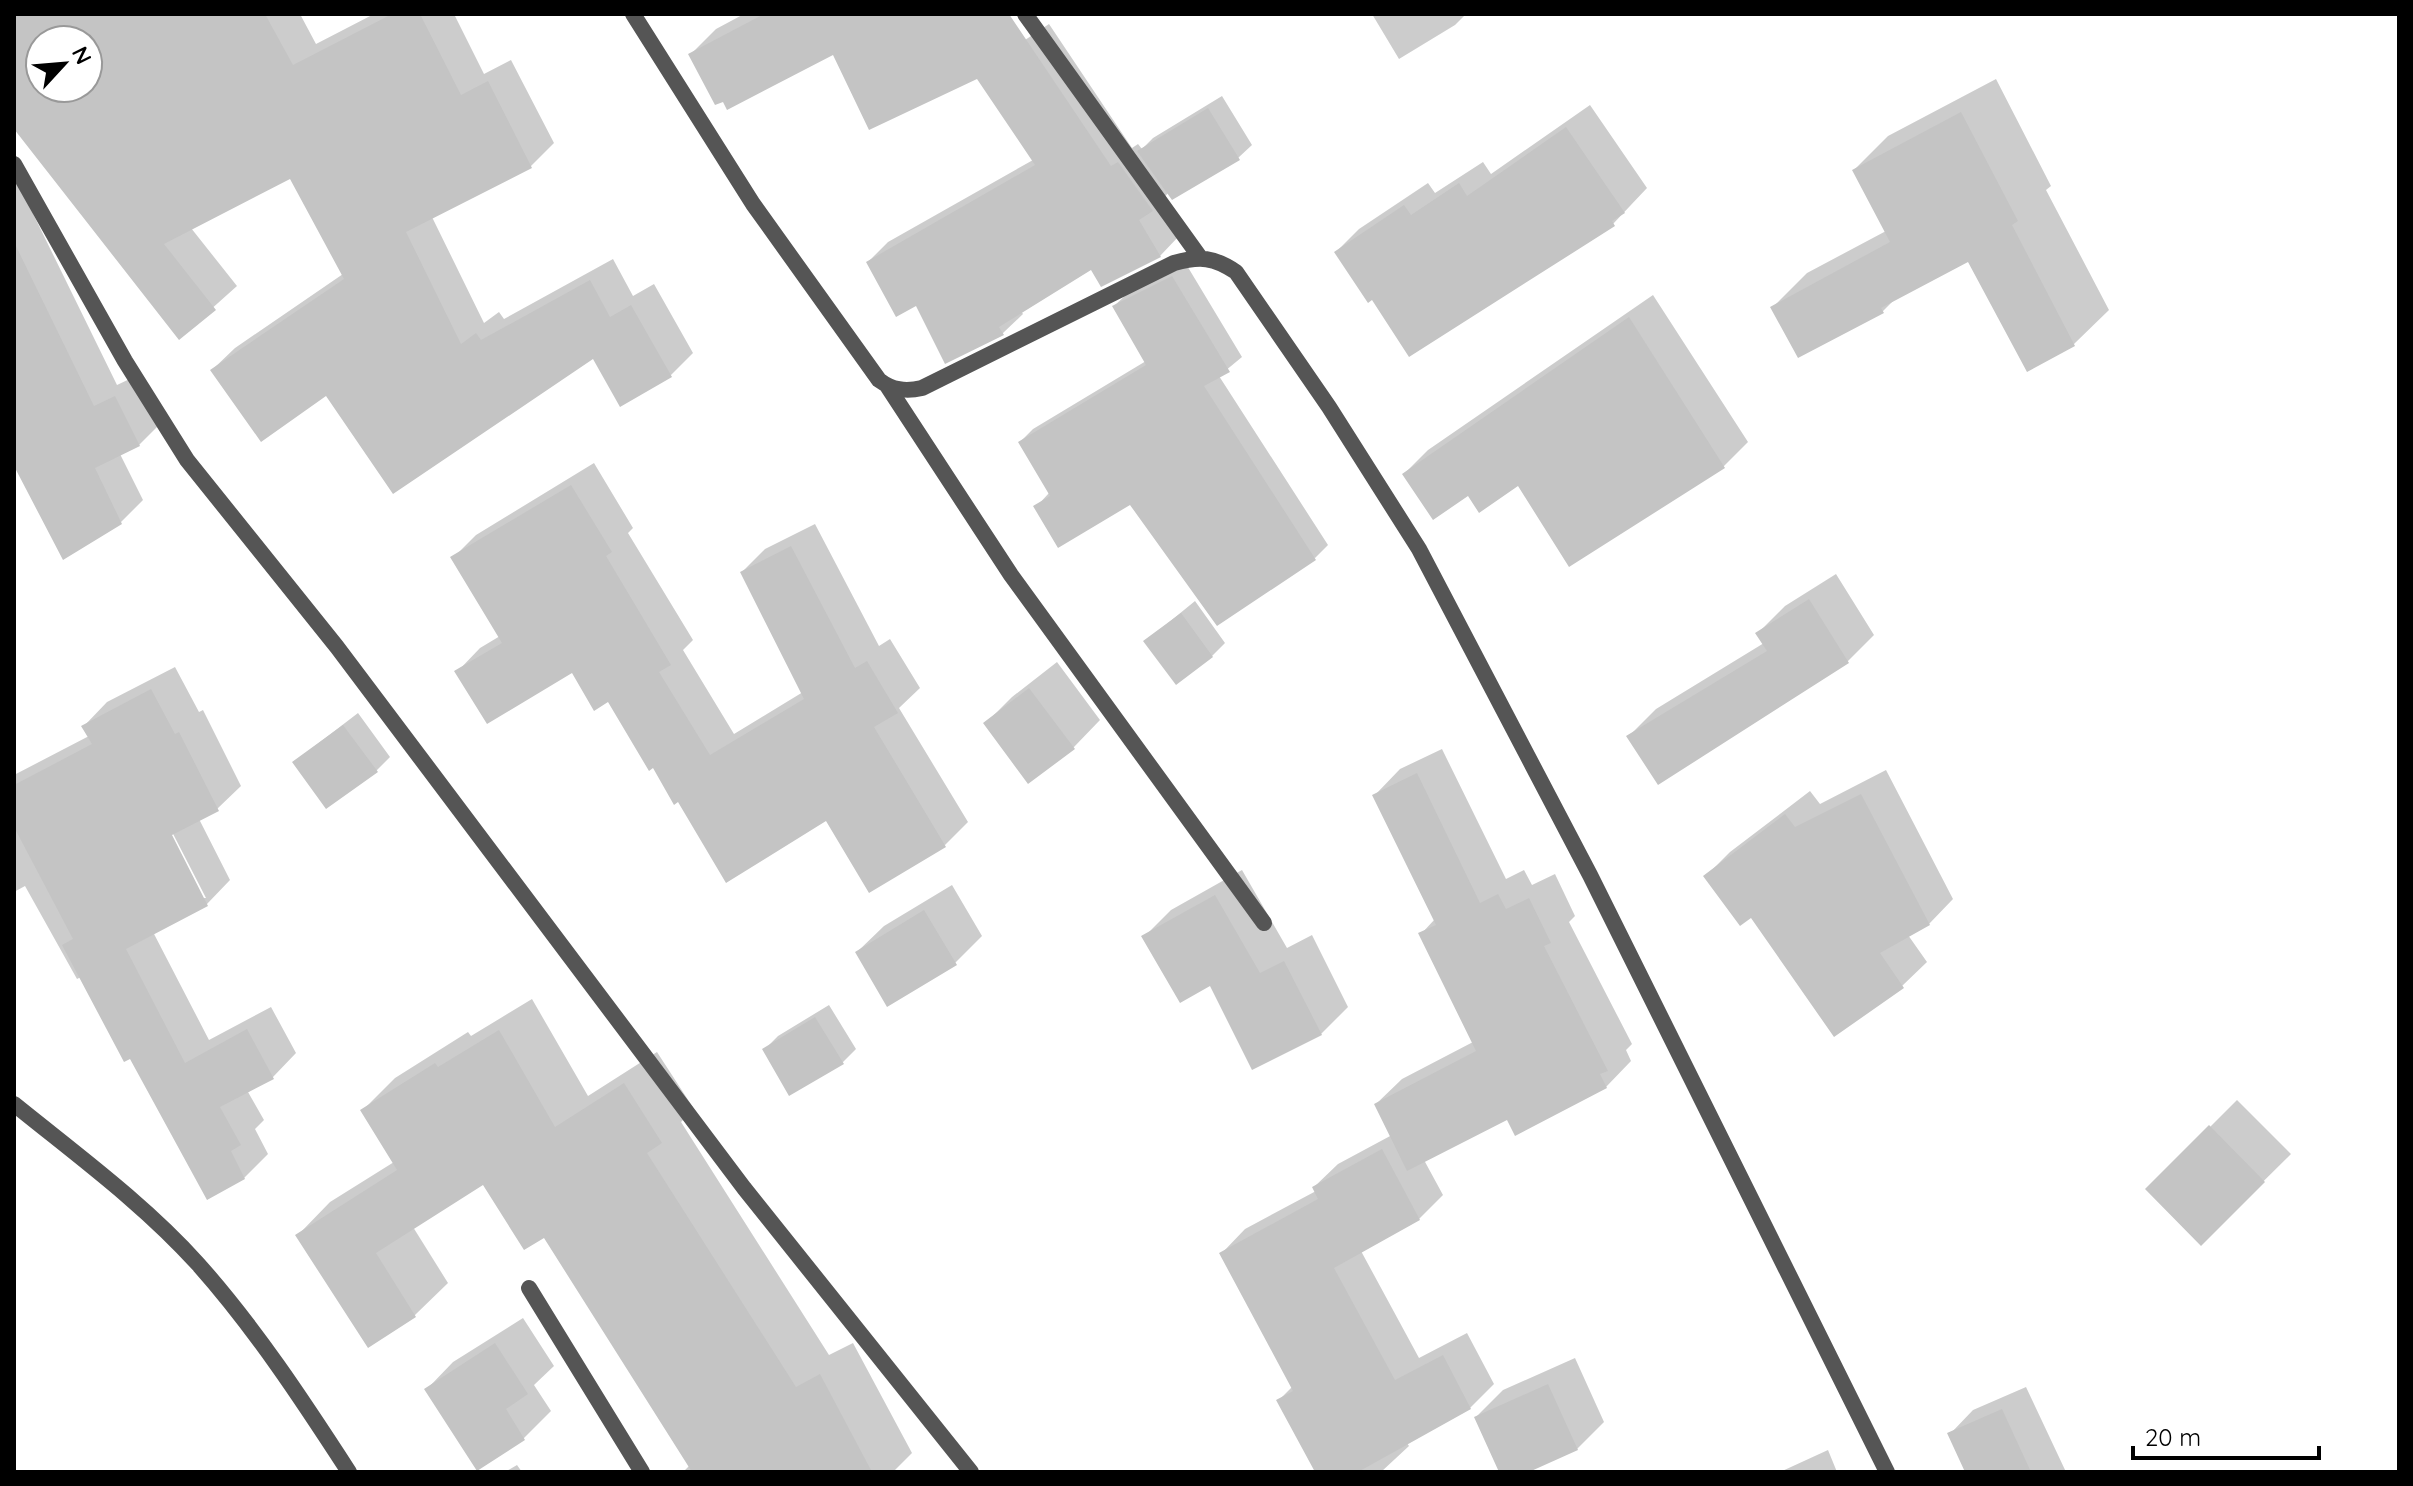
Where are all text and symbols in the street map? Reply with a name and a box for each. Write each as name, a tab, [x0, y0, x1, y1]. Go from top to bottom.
north arrow	[24, 24, 104, 104]
text: N	[66, 42, 98, 69]
scale bar	[2133, 1410, 2319, 1460]
text: 20 m	[2145, 1422, 2201, 1452]

